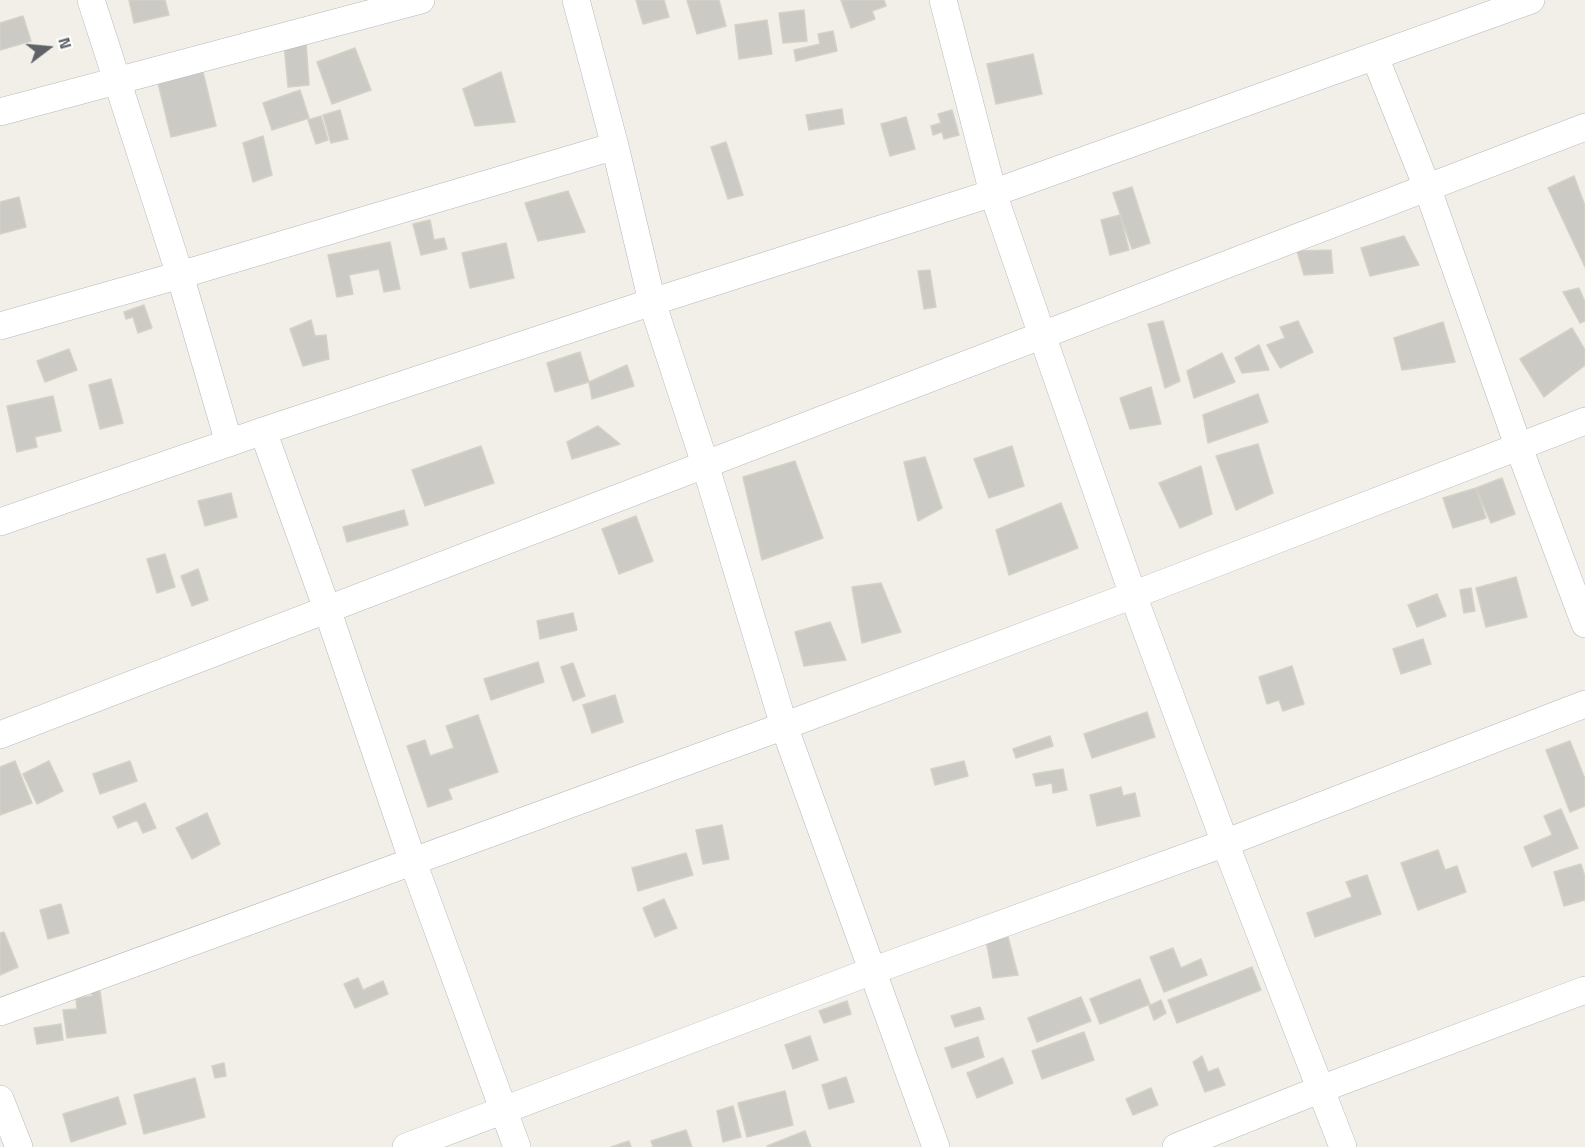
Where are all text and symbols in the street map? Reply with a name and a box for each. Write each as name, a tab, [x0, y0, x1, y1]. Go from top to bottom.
north arrow	[18, 18, 78, 78]
text: N	[52, 34, 78, 52]

